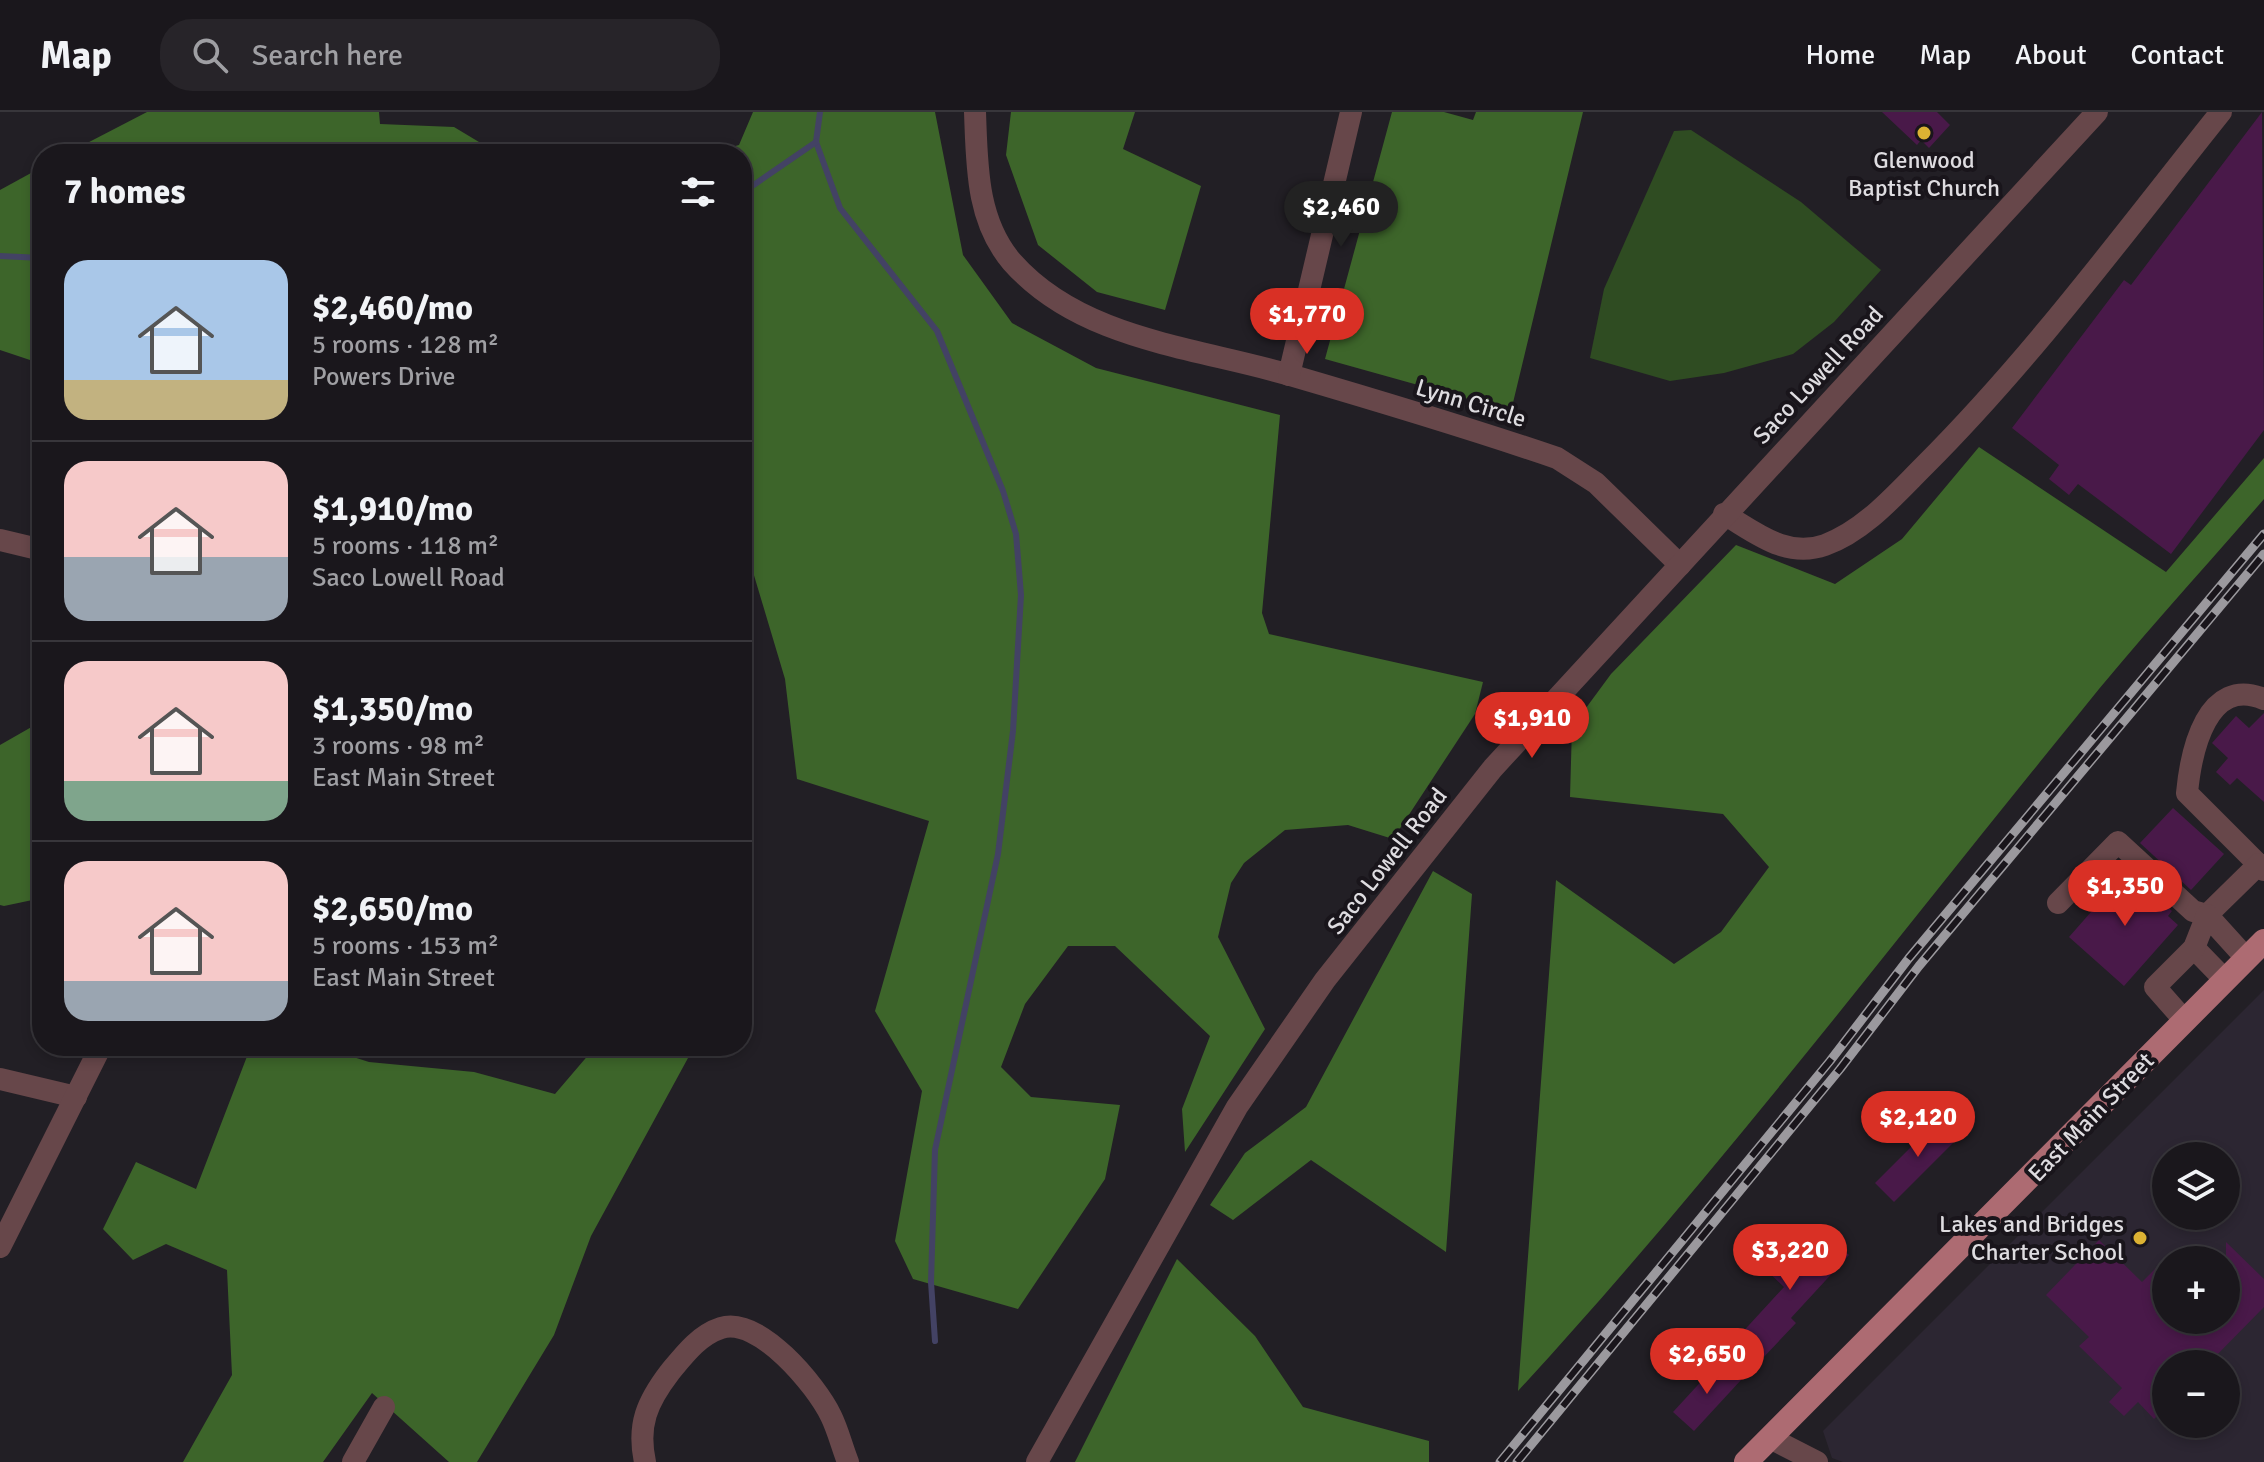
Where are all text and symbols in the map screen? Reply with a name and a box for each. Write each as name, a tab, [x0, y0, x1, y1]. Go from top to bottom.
search box	[160, 19, 720, 91]
text: Map	[40, 32, 112, 79]
icon: search	[188, 33, 232, 77]
text: Search here	[252, 37, 403, 74]
text: Home	[1806, 38, 1875, 72]
text: Map	[1919, 38, 1971, 72]
text: About	[2015, 38, 2087, 72]
text: Contact	[2131, 38, 2224, 72]
marker: Glenwood Baptist Church	[1915, 124, 1933, 142]
place label: Glenwood Baptist Church	[1848, 145, 2000, 203]
icon: filters	[676, 170, 720, 214]
text: 7 homes	[64, 171, 185, 213]
pin: $2,460	[1276, 181, 1406, 249]
text: $2,460	[1302, 191, 1380, 223]
text: $2,460/mo	[312, 287, 473, 329]
pin: $1,770	[1242, 288, 1372, 356]
icon: home	[128, 292, 224, 388]
text: $1,770	[1268, 298, 1346, 330]
street label: Saco Lowell Road	[1746, 300, 1890, 450]
text: 5 rooms · 128 m²	[312, 329, 499, 361]
text: Powers Drive	[312, 361, 456, 393]
street label: Lynn Circle	[1412, 372, 1530, 434]
text: $1,910/mo	[312, 488, 473, 530]
icon: home	[128, 493, 224, 589]
text: 5 rooms · 118 m²	[312, 530, 499, 562]
text: Saco Lowell Road	[312, 562, 505, 594]
text: $1,350/mo	[312, 688, 473, 730]
pin: $1,910	[1467, 692, 1597, 760]
icon: home	[128, 693, 224, 789]
text: $1,910	[1493, 702, 1571, 734]
text: 3 rooms · 98 m²	[312, 730, 485, 762]
text: East Main Street	[312, 762, 495, 794]
street label: Saco Lowell Road	[1320, 782, 1454, 940]
pin: $1,350	[2060, 860, 2190, 928]
text: $1,350	[2086, 870, 2164, 902]
text: $2,650/mo	[312, 888, 473, 930]
icon: home	[128, 893, 224, 989]
text: 5 rooms · 153 m²	[312, 930, 499, 962]
text: East Main Street	[312, 962, 495, 994]
street label: East Main Street	[2022, 1046, 2160, 1188]
pin: $2,120	[1853, 1091, 1983, 1159]
text: $2,120	[1879, 1101, 1957, 1133]
map controls	[2152, 1142, 2240, 1438]
button: layers	[2152, 1142, 2240, 1230]
place label: Lakes and Bridges Charter School	[1939, 1209, 2124, 1267]
pin: $3,220	[1725, 1224, 1855, 1292]
marker: Lakes and Bridges Charter School	[2131, 1229, 2149, 1247]
text: $3,220	[1751, 1234, 1829, 1266]
button: +	[2152, 1246, 2240, 1334]
pin: $2,650	[1642, 1328, 1772, 1396]
text: $2,650	[1668, 1338, 1746, 1370]
button: −	[2152, 1350, 2240, 1438]

